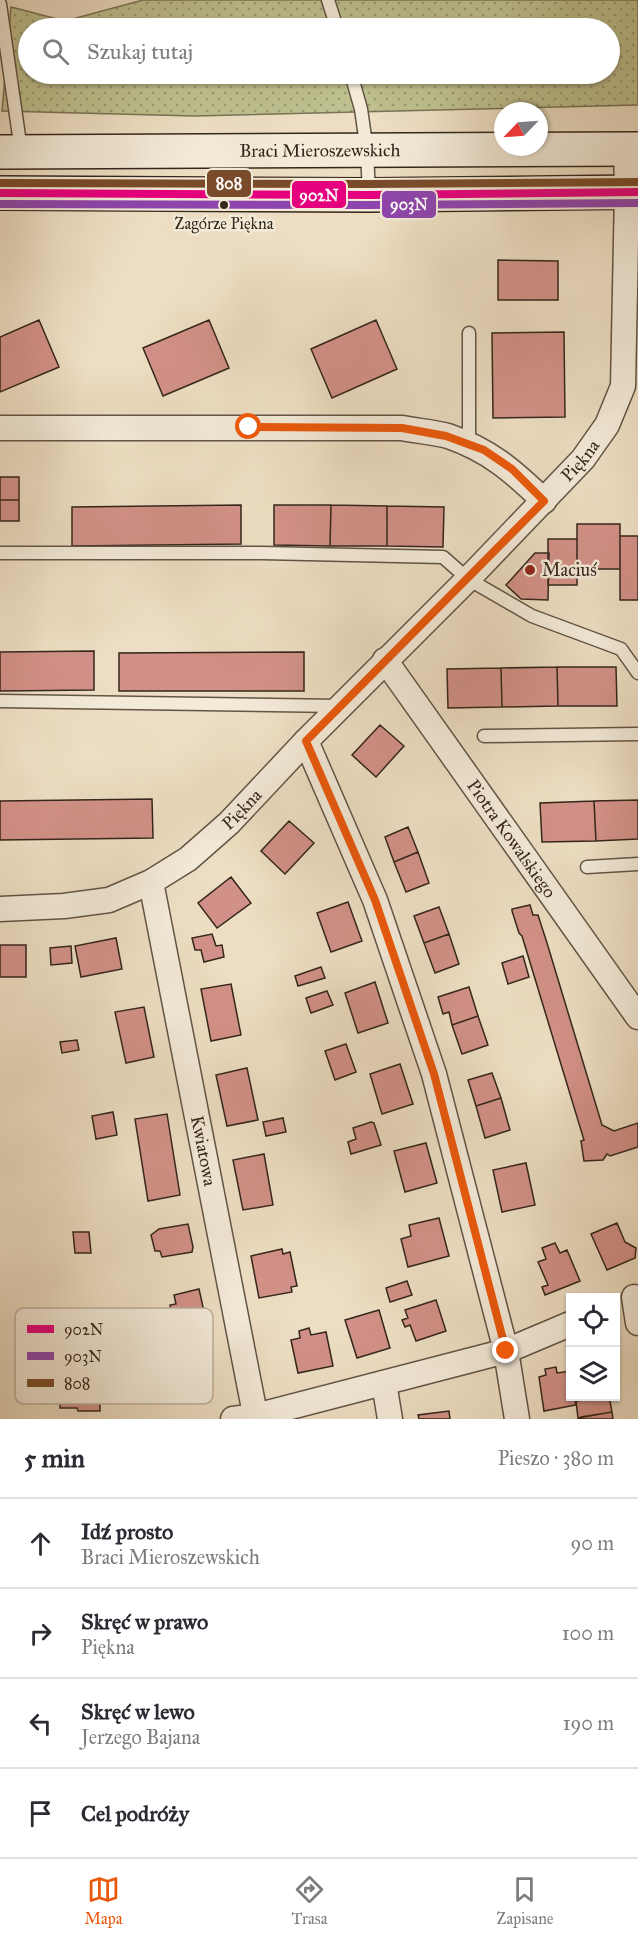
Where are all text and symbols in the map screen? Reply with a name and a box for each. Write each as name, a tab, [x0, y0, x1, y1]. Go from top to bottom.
search box	[18, 18, 620, 84]
icon: search	[39, 35, 72, 68]
text: Szukaj tutaj	[87, 38, 193, 65]
north arrow	[494, 102, 548, 156]
street label: Braci Mieroszewskich	[239, 139, 401, 162]
line badge: 808	[206, 169, 252, 198]
text: 808	[216, 174, 242, 193]
line badge: 902N	[291, 180, 347, 209]
text: 902N	[299, 186, 339, 206]
line badge: 903N	[381, 190, 437, 219]
text: 903N	[390, 195, 428, 215]
marker: Zagórze Piękna	[218, 199, 230, 211]
place label: Zagórze Piękna	[175, 214, 274, 234]
route start	[235, 413, 261, 439]
street label: Piękna	[556, 435, 604, 486]
place label: Maciuś	[542, 559, 597, 581]
marker: Maciuś	[523, 563, 537, 577]
street label: Piotra Kowalskiego	[462, 775, 561, 902]
street label: Piękna	[218, 784, 267, 835]
street label: Kwiatowa	[186, 1114, 221, 1188]
map controls	[566, 1293, 620, 1401]
button: locate	[566, 1293, 620, 1347]
legend	[15, 1308, 213, 1404]
text: 902N	[64, 1320, 104, 1339]
route end	[492, 1337, 518, 1363]
text: 903N	[64, 1347, 102, 1366]
button: layers	[566, 1347, 620, 1401]
text: 808	[64, 1374, 90, 1393]
text: 5 min	[24, 1442, 85, 1474]
text: Pieszo · 380 m	[498, 1446, 614, 1470]
text: Idź prosto	[81, 1518, 173, 1545]
icon: ahead	[24, 1527, 57, 1560]
text: 90 m	[571, 1531, 614, 1555]
text: Braci Mieroszewskich	[81, 1545, 260, 1569]
text: Skręć w prawo	[81, 1608, 208, 1635]
icon: right	[24, 1617, 57, 1650]
text: 100 m	[562, 1621, 614, 1645]
text: Piękna	[81, 1635, 135, 1659]
text: Skręć w lewo	[81, 1698, 195, 1725]
icon: left	[24, 1707, 57, 1740]
text: 190 m	[563, 1711, 614, 1735]
text: Jerzego Bajana	[81, 1725, 200, 1749]
icon: arrive	[24, 1797, 57, 1830]
text: Cel podróży	[81, 1800, 189, 1827]
tab: Mapa	[84, 1873, 123, 1928]
tab: Trasa	[291, 1873, 327, 1928]
tab: Zapisane	[496, 1873, 553, 1928]

